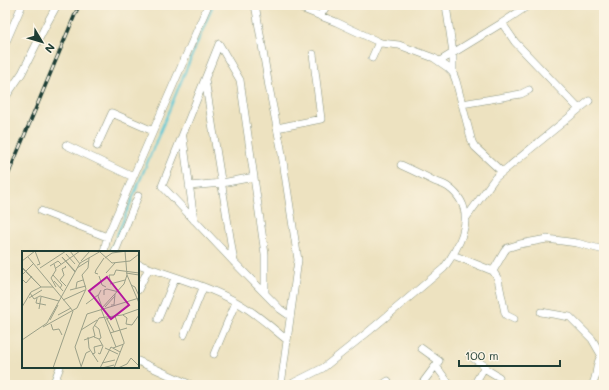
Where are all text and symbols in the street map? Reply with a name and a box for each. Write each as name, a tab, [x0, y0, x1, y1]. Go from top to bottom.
north arrow	[22, 22, 62, 62]
text: N	[42, 41, 59, 56]
inset map	[22, 251, 139, 368]
scale bar	[459, 342, 560, 368]
text: 100 m	[465, 347, 499, 363]

